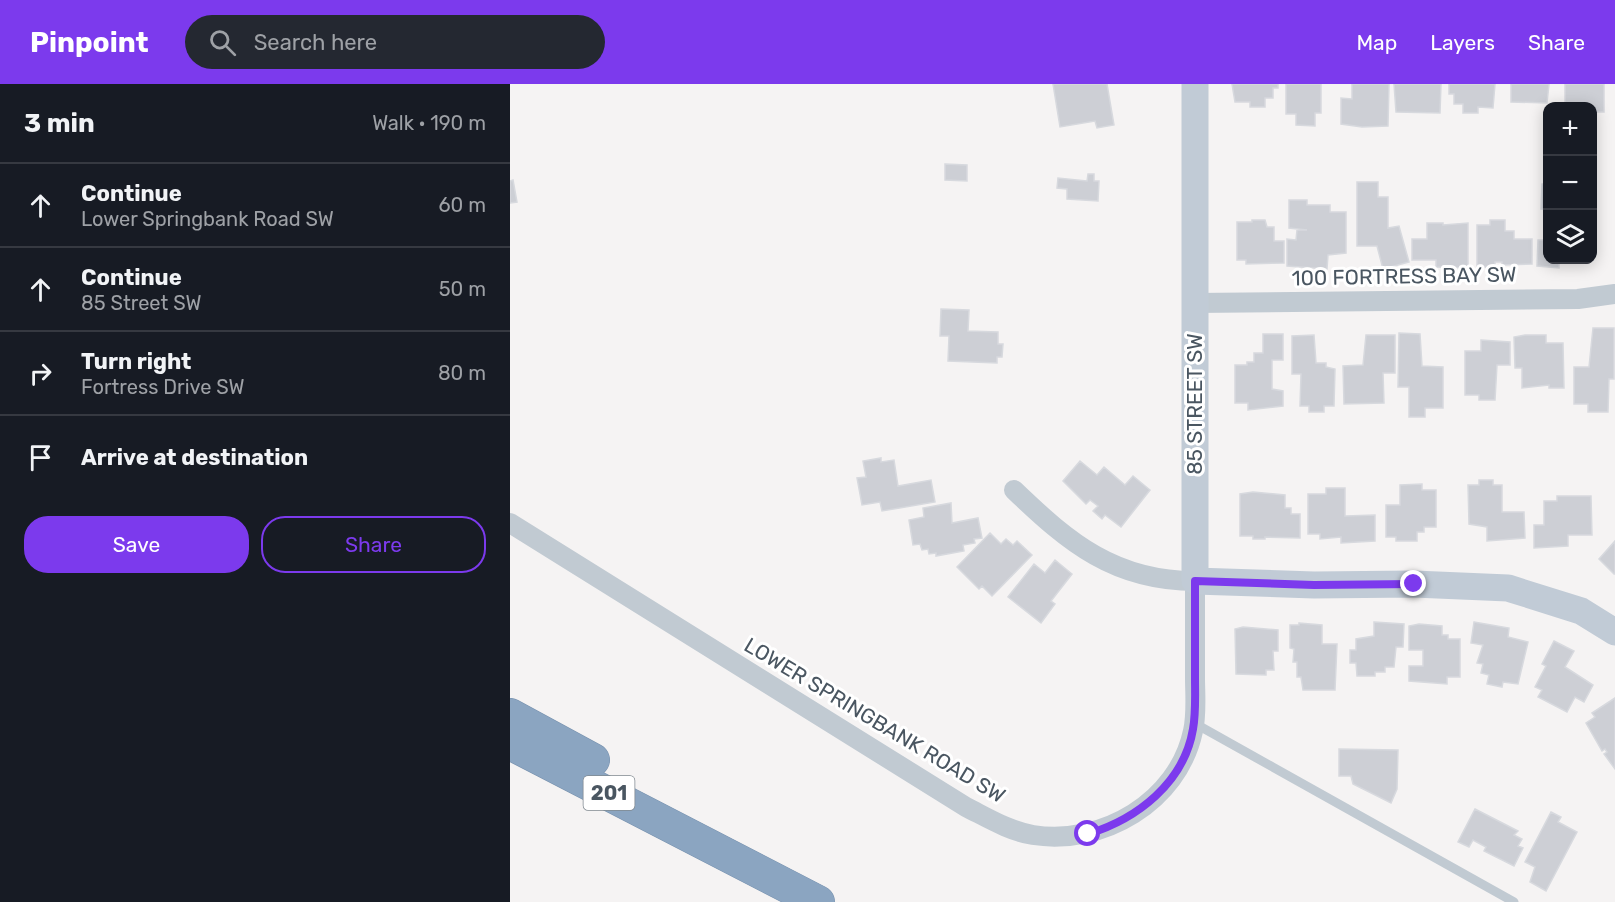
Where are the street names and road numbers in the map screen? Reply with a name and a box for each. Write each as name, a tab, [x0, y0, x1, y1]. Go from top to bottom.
street label: 100 FORTRESS BAY SW	[1291, 262, 1517, 290]
street label: 85 STREET SW	[1182, 333, 1207, 475]
street label: LOWER SPRINGBANK ROAD SW	[740, 632, 1010, 808]
road number: 201	[584, 776, 634, 810]

